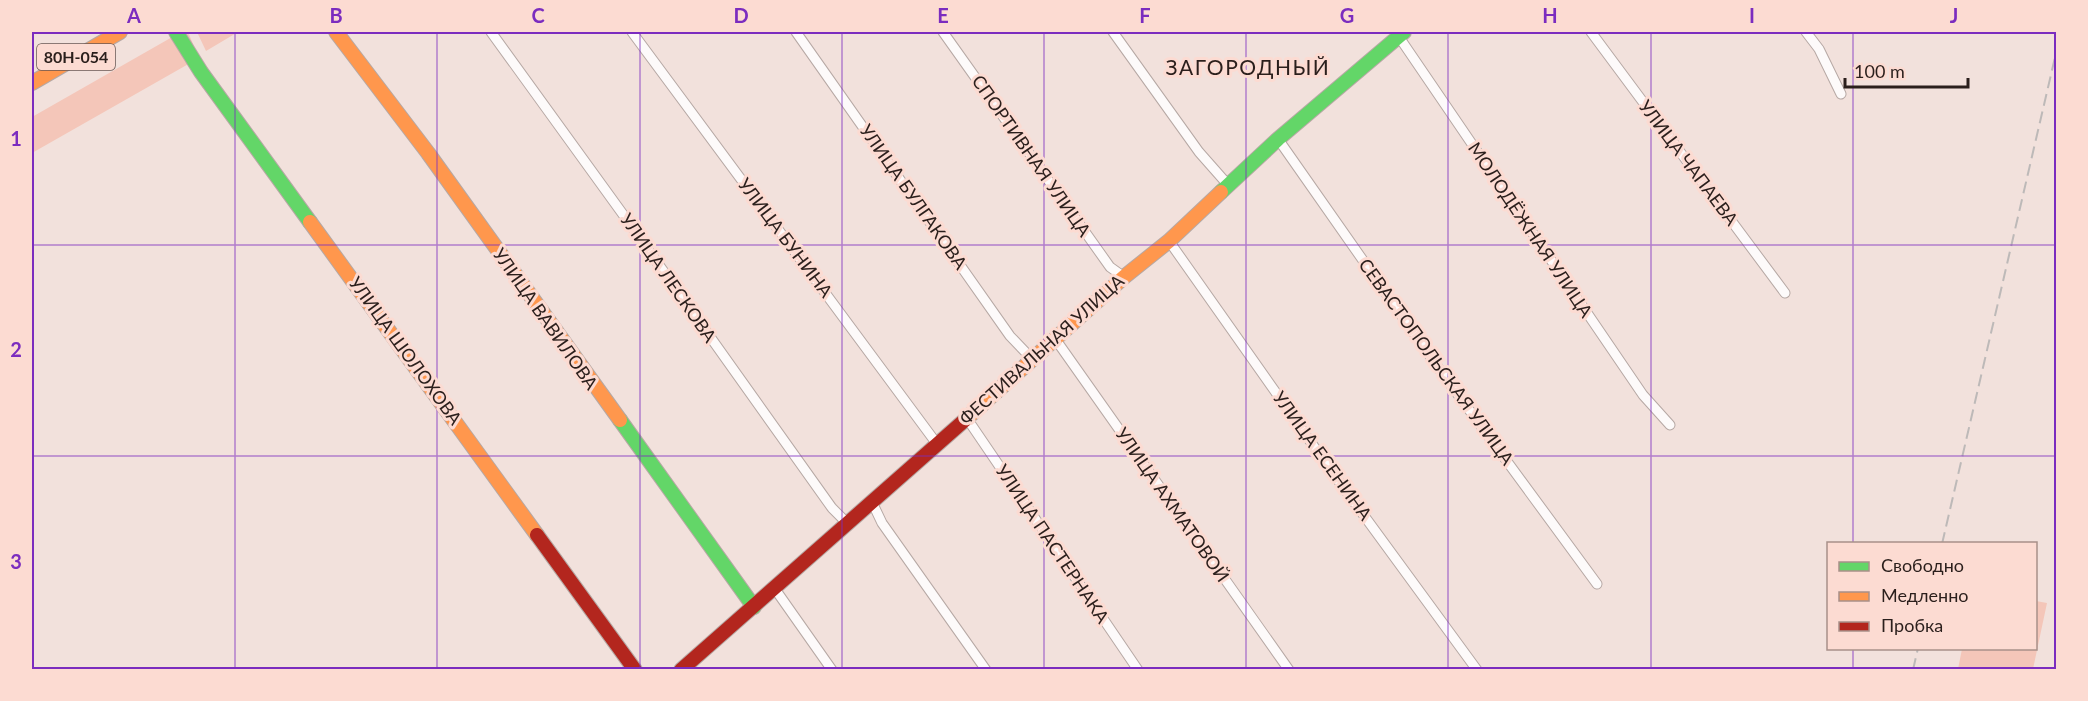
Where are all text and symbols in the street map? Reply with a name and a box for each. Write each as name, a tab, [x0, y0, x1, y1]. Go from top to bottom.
text: A	[126, 3, 141, 27]
text: B	[329, 3, 343, 27]
text: C	[531, 3, 545, 27]
text: D	[733, 3, 749, 27]
text: E	[937, 3, 949, 27]
text: F	[1139, 3, 1151, 27]
text: G	[1340, 3, 1354, 27]
text: H	[1542, 3, 1558, 27]
text: I	[1749, 3, 1755, 27]
text: J	[1950, 3, 1958, 27]
road number: 80Н-054	[37, 44, 115, 70]
scale bar	[1845, 51, 1968, 89]
district label: ЗАГОРОДНЫЙ	[1166, 54, 1330, 79]
text: 100 m	[1854, 60, 1905, 82]
street label: СПОРТИВНАЯ УЛИЦА	[968, 70, 1096, 241]
street label: УЛИЦА ЧАПАЕВА	[1634, 95, 1744, 230]
street label: УЛИЦА БУЛГАКОВА	[856, 120, 973, 274]
text: 1	[10, 126, 22, 150]
street label: МОЛОДЁЖНАЯ УЛИЦА	[1464, 138, 1598, 322]
street label: УЛИЦА БУНИНА	[734, 173, 838, 302]
street label: УЛИЦА ЛЕСКОВА	[616, 209, 722, 347]
street label: УЛИЦА ВАВИЛОВА	[489, 243, 603, 394]
street label: СЕВАСТОПОЛЬСКАЯ УЛИЦА	[1355, 254, 1520, 470]
street label: ФЕСТИВАЛЬНАЯ УЛИЦА	[954, 269, 1129, 429]
street label: УЛИЦА ШОЛОХОВА	[345, 272, 467, 429]
text: 2	[10, 337, 22, 361]
street label: УЛИЦА ЕСЕНИНА	[1269, 387, 1377, 525]
street label: УЛИЦА АХМАТОВОЙ	[1111, 423, 1234, 586]
street label: УЛИЦА ПАСТЕРНАКА	[991, 460, 1115, 628]
legend	[1827, 542, 2037, 650]
text: 3	[10, 549, 22, 573]
text: Свободно	[1881, 554, 1964, 576]
text: Медленно	[1881, 584, 1969, 606]
text: Пробка	[1881, 614, 1943, 636]

